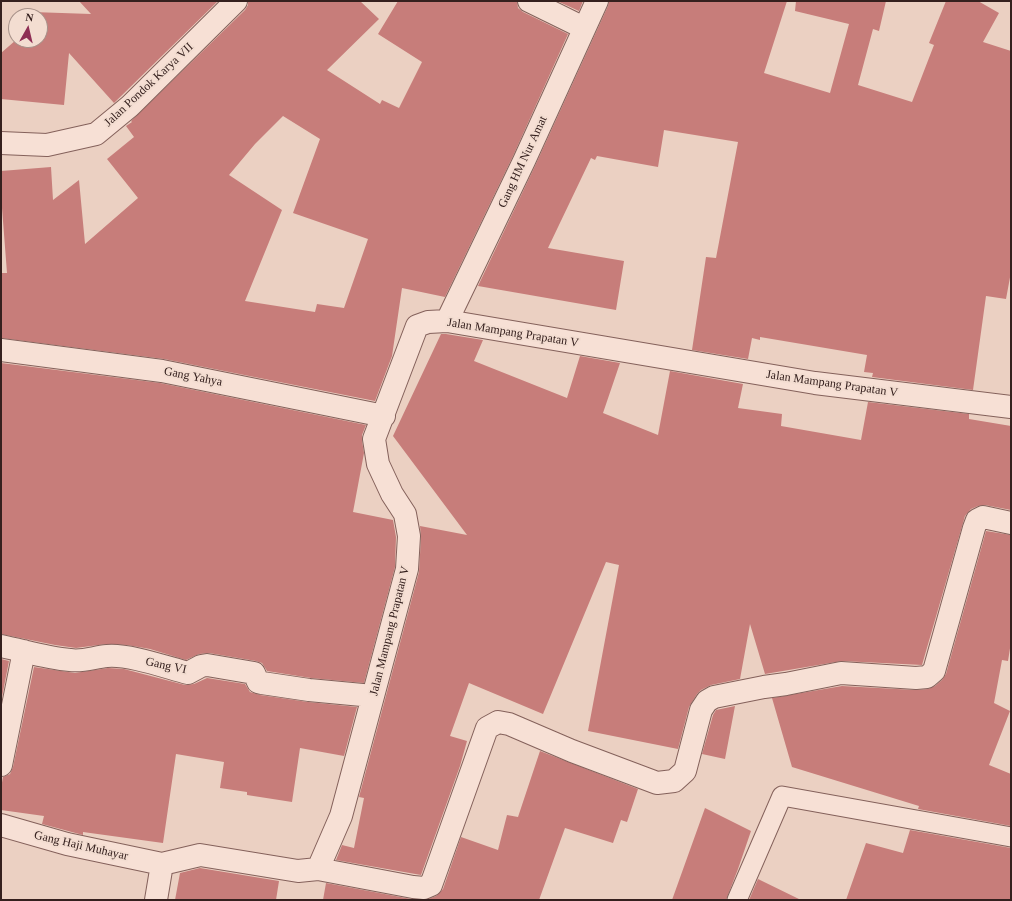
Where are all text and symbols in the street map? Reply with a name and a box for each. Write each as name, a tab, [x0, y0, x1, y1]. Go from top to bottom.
north arrow	[8, 8, 48, 48]
text: N	[25, 11, 34, 24]
street label: Jalan Pondok Karya VII	[102, 40, 196, 130]
street label: Gang HM Nur Amat	[495, 114, 551, 210]
street label: Jalan Mampang Prapatan V	[446, 315, 580, 351]
street label: Gang Yahya	[163, 364, 223, 390]
street label: Jalan Mampang Prapatan V	[765, 368, 899, 400]
street label: Jalan Mampang Prapatan V	[367, 565, 413, 697]
street label: Gang VI	[144, 655, 188, 677]
street label: Gang Haji Muhayar	[33, 828, 129, 864]

